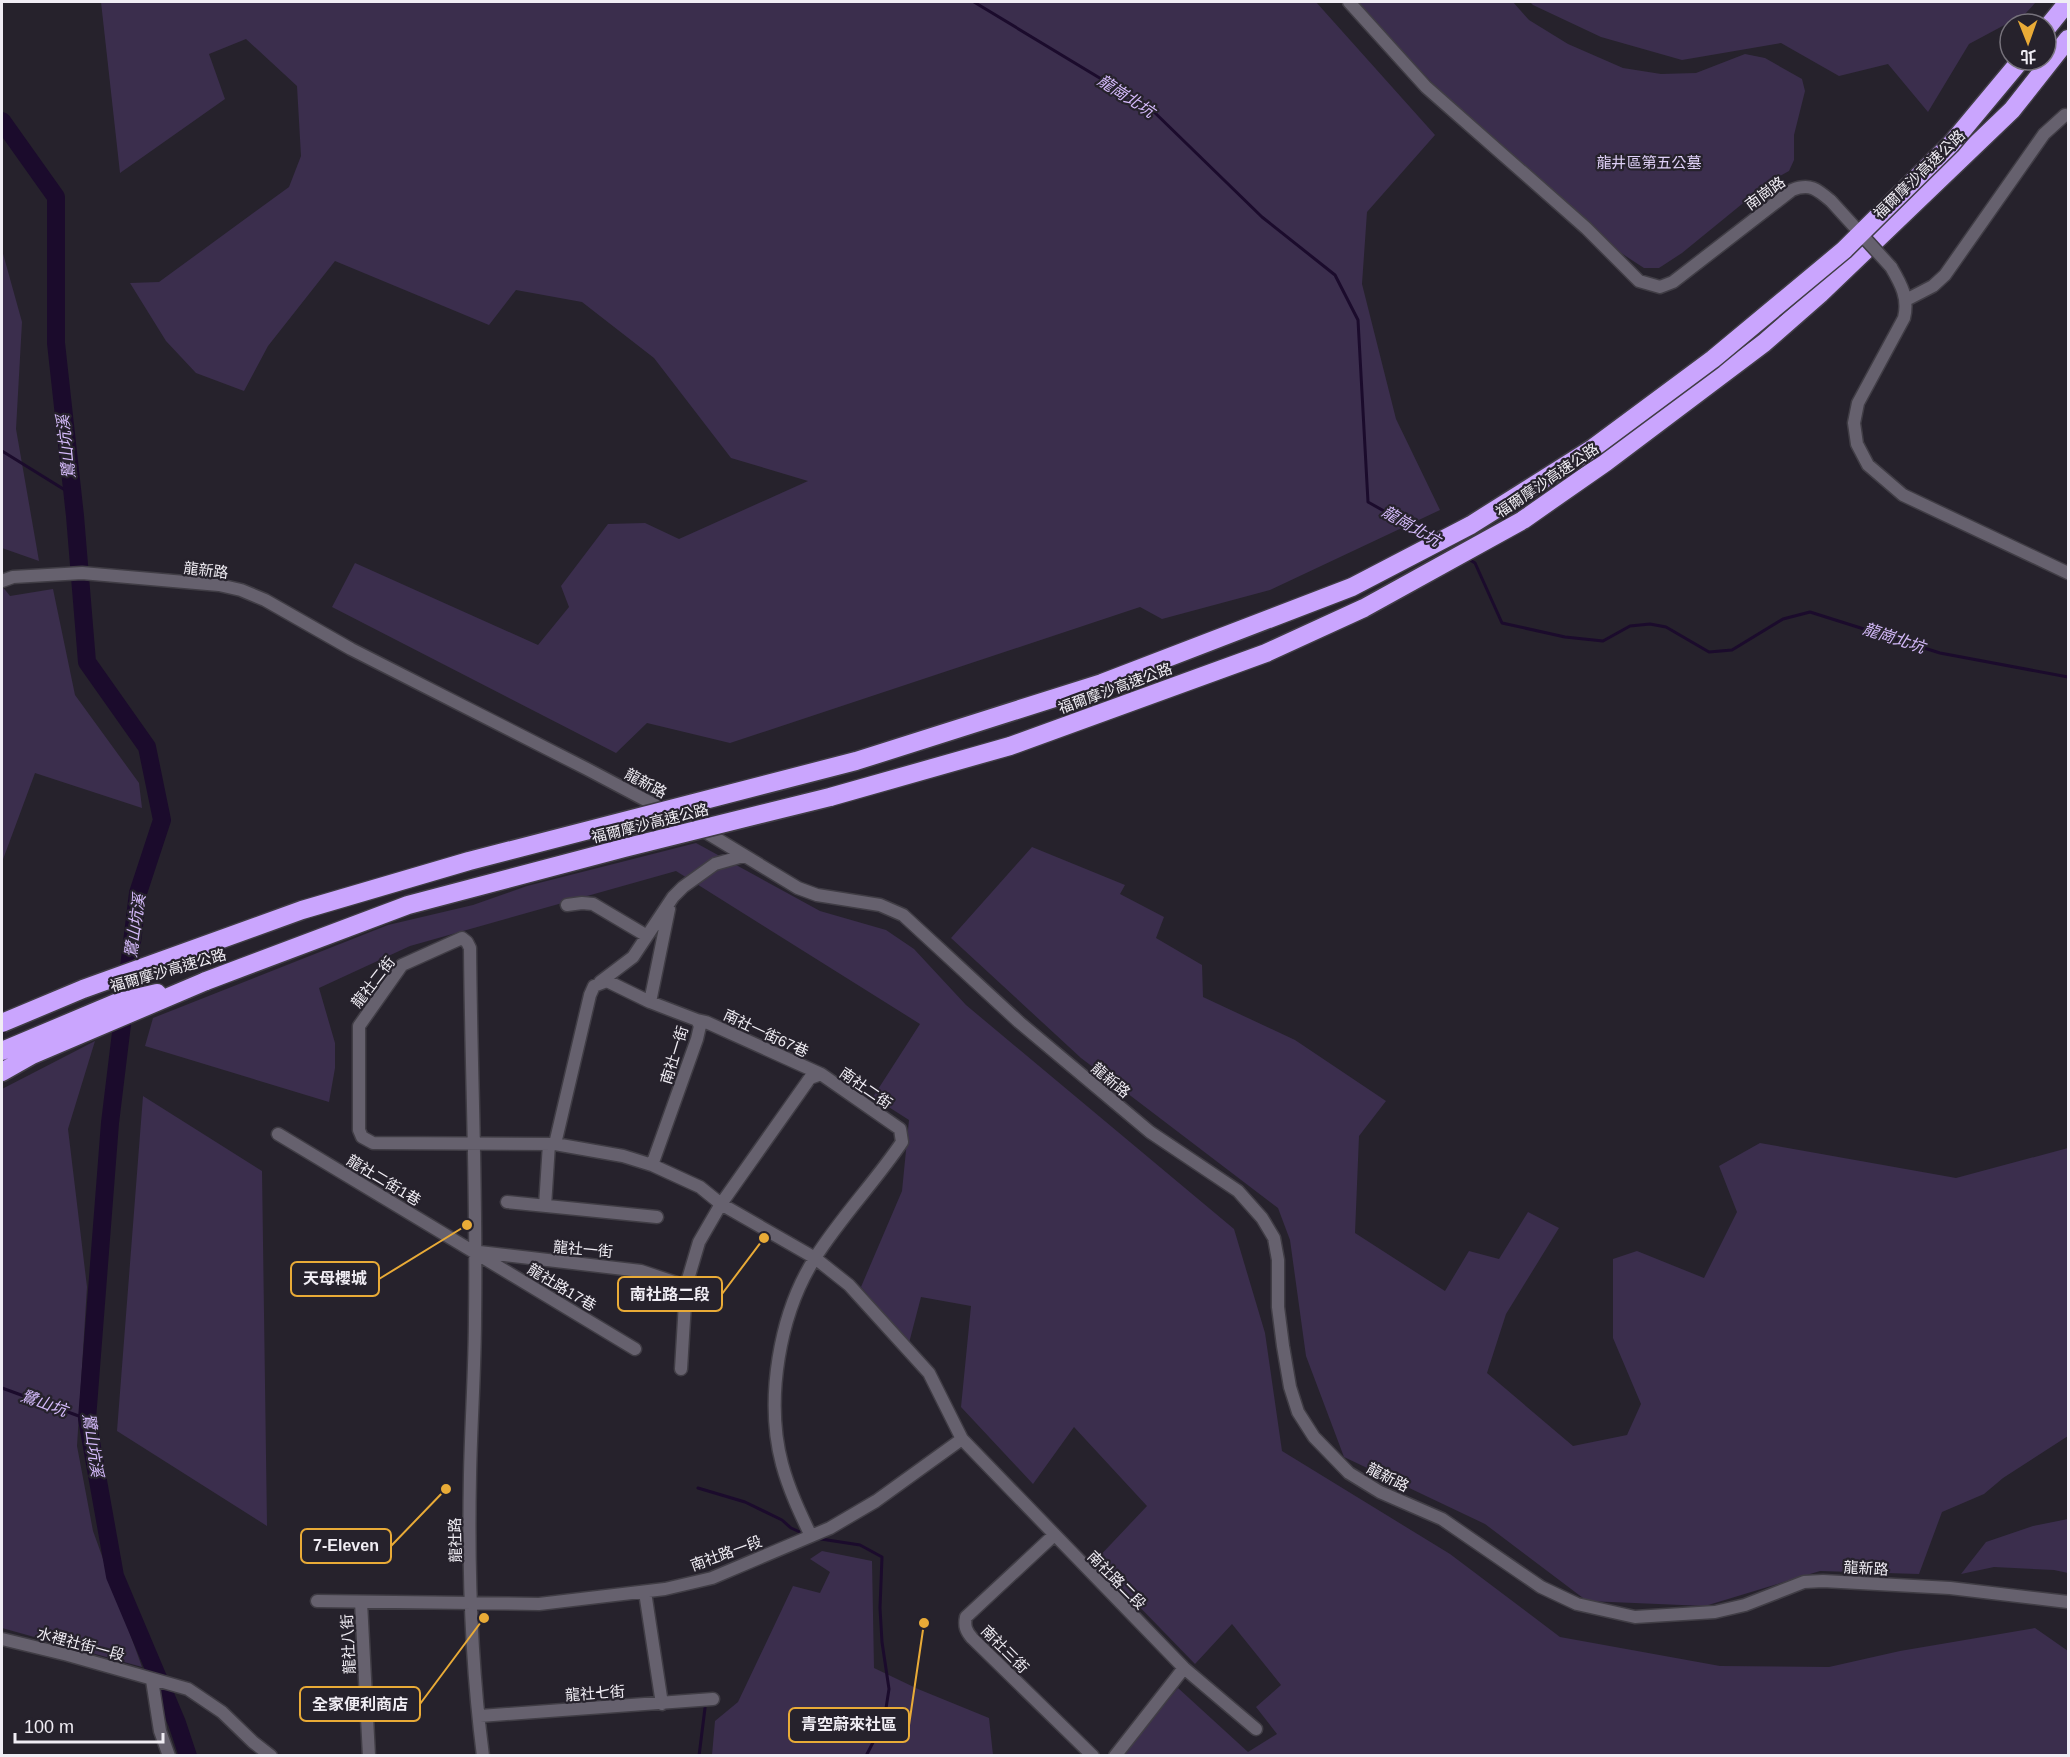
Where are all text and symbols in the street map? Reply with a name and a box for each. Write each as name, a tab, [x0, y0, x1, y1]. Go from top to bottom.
north arrow	[1998, 12, 2058, 72]
text: 北	[2020, 48, 2036, 65]
water label: 龍崗北坑	[1095, 71, 1159, 122]
street label: 福爾摩沙高速公路	[1870, 126, 1968, 222]
park label: 龍井區第五公墓	[1596, 154, 1702, 171]
street label: 南崗路	[1742, 173, 1788, 213]
water label: 鷺山坑溪	[54, 412, 78, 480]
street label: 福爾摩沙高速公路	[1492, 439, 1602, 521]
water label: 龍崗北坑	[1379, 503, 1445, 550]
street label: 龍新路	[183, 559, 229, 581]
water label: 龍崗北坑	[1861, 620, 1929, 657]
street label: 福爾摩沙高速公路	[1056, 659, 1174, 717]
street label: 龍新路	[622, 765, 670, 801]
street label: 福爾摩沙高速公路	[590, 800, 710, 846]
water label: 鷺山坑溪	[122, 891, 148, 959]
street label: 福爾摩沙高速公路	[108, 945, 228, 995]
street label: 龍社二街	[348, 953, 398, 1011]
street label: 南社一街67巷	[721, 1006, 811, 1060]
street label: 南社一街	[657, 1024, 691, 1086]
street label: 龍新路	[1088, 1059, 1134, 1101]
street label: 南社二街	[837, 1064, 895, 1112]
street label: 龍社二街1巷	[344, 1151, 424, 1209]
street label: 龍社一街	[552, 1238, 614, 1260]
street label: 龍社路17巷	[525, 1260, 599, 1314]
callout: 天母櫻城	[291, 1262, 379, 1296]
text: 天母櫻城	[303, 1269, 367, 1287]
callout: 南社路二段	[618, 1277, 722, 1311]
text: 南社路二段	[630, 1285, 710, 1303]
water label: 鷺山坑	[19, 1387, 71, 1420]
water label: 鷺山坑溪	[80, 1412, 106, 1480]
street label: 龍新路	[1364, 1459, 1412, 1495]
street label: 龍社路	[446, 1517, 464, 1563]
callout: 7-Eleven	[301, 1529, 391, 1563]
street label: 南社路一段	[688, 1532, 764, 1574]
text: 7-Eleven	[313, 1537, 379, 1554]
street label: 南社路二段	[1084, 1547, 1150, 1613]
street label: 龍新路	[1843, 1558, 1889, 1578]
street label: 龍社八街	[338, 1614, 358, 1674]
street label: 南社三街	[978, 1622, 1032, 1676]
street label: 水裡社街一段	[35, 1624, 127, 1664]
street label: 龍社七街	[564, 1682, 626, 1704]
callout: 全家便利商店	[300, 1687, 420, 1721]
text: 全家便利商店	[312, 1696, 408, 1713]
scale bar	[15, 1706, 164, 1744]
callout: 青空蔚來社區	[789, 1708, 909, 1742]
text: 青空蔚來社區	[801, 1715, 897, 1733]
text: 100 m	[24, 1717, 74, 1737]

